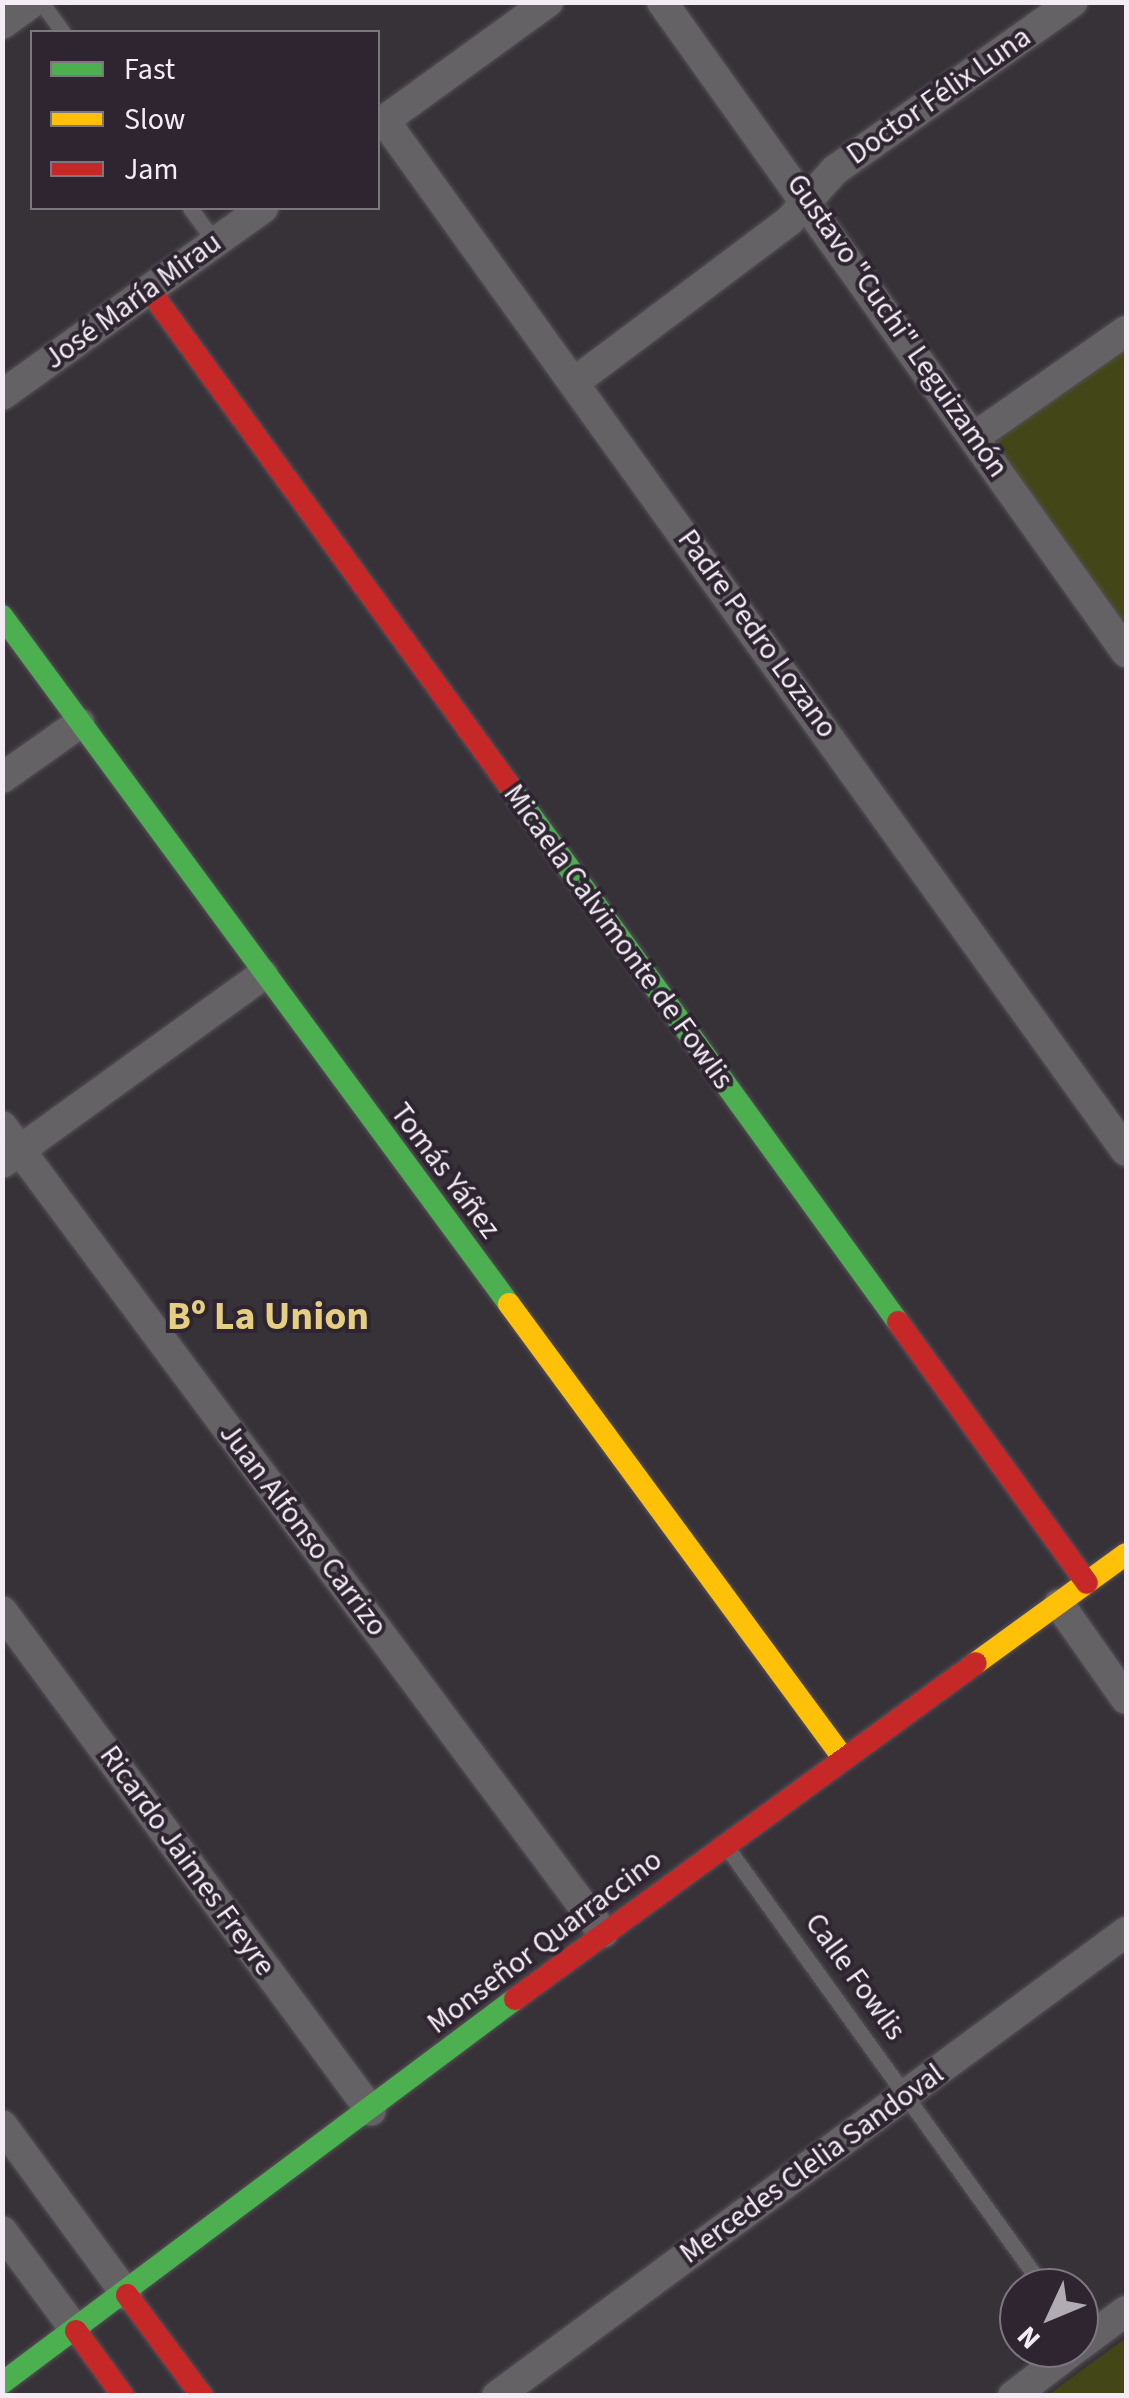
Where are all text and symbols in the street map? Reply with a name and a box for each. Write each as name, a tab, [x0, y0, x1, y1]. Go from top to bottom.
street label: Doctor Félix Luna	[840, 19, 1038, 173]
legend	[30, 30, 380, 210]
text: Fast	[124, 48, 175, 91]
text: Slow	[124, 98, 185, 141]
text: Jam	[124, 148, 178, 191]
street label: Gustavo "Cuchi" Leguizamón	[778, 167, 1016, 485]
street label: José María Mirau	[37, 225, 229, 377]
street label: Padre Pedro Lozano	[669, 523, 845, 745]
street label: Micaela Calvimonte de Fowlis	[495, 778, 741, 1096]
street label: Tomás Yáñez	[382, 1096, 508, 1246]
district label: Bº La Union	[167, 1293, 369, 1341]
street label: Juan Alfonso Carrizo	[211, 1416, 395, 1644]
street label: Ricardo Jaimes Freyre	[91, 1739, 283, 1983]
street label: Monseñor Quarraccino	[421, 1842, 669, 2042]
street label: Calle Fowlis	[797, 1906, 913, 2048]
street label: Mercedes Clelia Sandoval	[673, 2056, 951, 2272]
north arrow	[999, 2268, 1099, 2368]
text: N	[1008, 2317, 1050, 2358]

